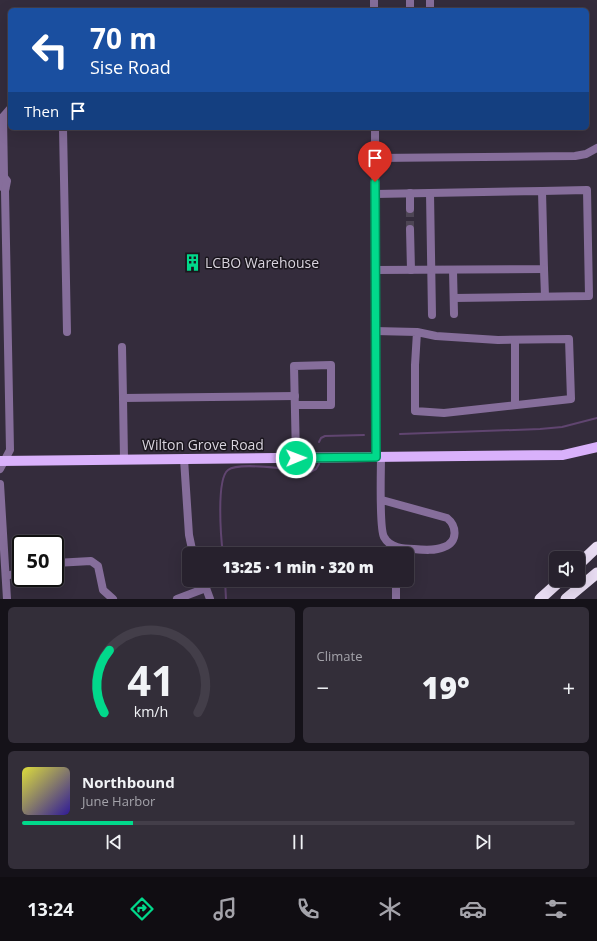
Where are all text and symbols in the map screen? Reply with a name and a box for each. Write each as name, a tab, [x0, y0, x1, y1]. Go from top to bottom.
text: 70 m	[90, 19, 157, 57]
icon: left	[24, 24, 76, 76]
text: Sise Road	[90, 55, 171, 79]
icon: arrive	[67, 100, 89, 122]
text: Then	[24, 101, 59, 121]
pin	[358, 141, 392, 182]
icon: arrive	[364, 147, 386, 169]
building icon: LCBO Warehouse	[182, 252, 202, 272]
place label: LCBO Warehouse	[205, 253, 319, 272]
street label: Wilton Grove Road	[142, 435, 264, 454]
position arrow	[275, 437, 317, 479]
speed limit sign: 50	[12, 535, 64, 587]
map controls	[549, 551, 585, 587]
button: sound	[549, 551, 585, 587]
text: 13:25 · 1 min · 320 m	[222, 557, 374, 577]
text: Climate	[317, 647, 362, 665]
text: 41	[127, 652, 175, 708]
text: 19°	[422, 667, 470, 708]
text: −	[317, 672, 329, 702]
text: +	[562, 672, 575, 702]
text: km/h	[134, 702, 169, 721]
text: Northbound	[82, 772, 175, 792]
text: June Harbor	[82, 792, 155, 810]
icon: previous	[103, 831, 125, 853]
icon: pause	[287, 831, 309, 853]
icon: next	[472, 831, 494, 853]
icon: directions	[128, 895, 156, 923]
icon: music	[211, 895, 239, 923]
icon: phone	[294, 895, 322, 923]
icon: climate	[376, 895, 404, 923]
icon: car	[459, 895, 487, 923]
icon: filters	[542, 895, 570, 923]
text: 13:24	[27, 897, 74, 921]

